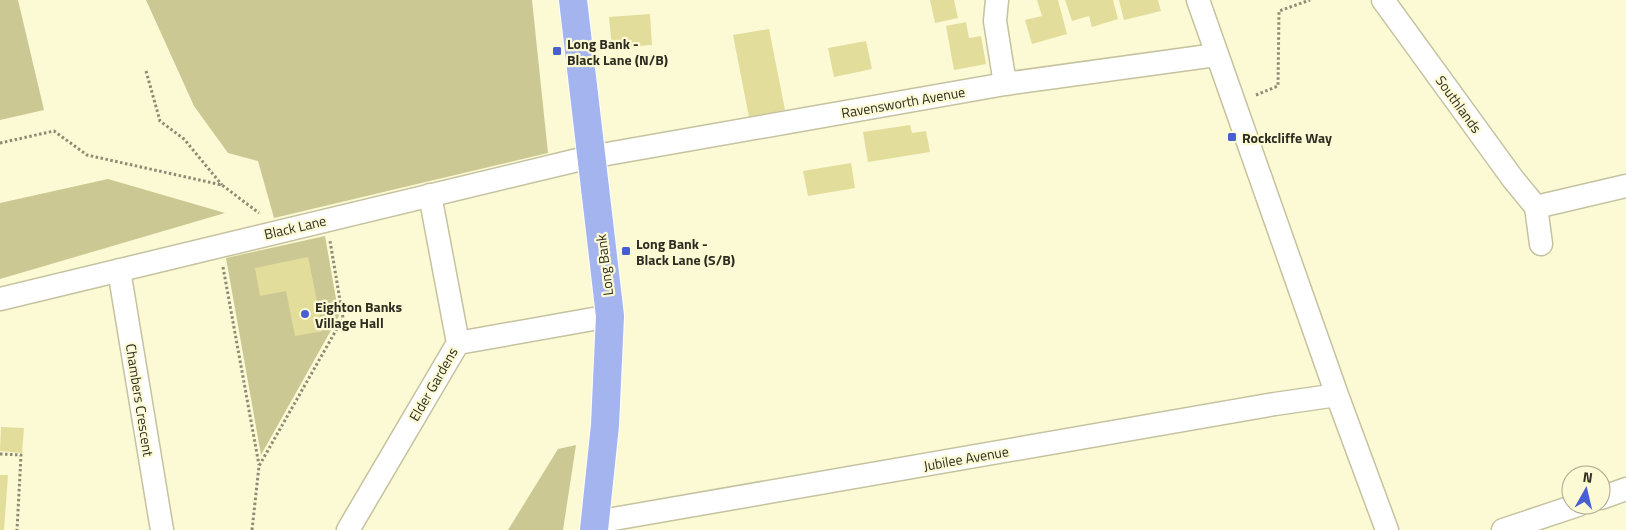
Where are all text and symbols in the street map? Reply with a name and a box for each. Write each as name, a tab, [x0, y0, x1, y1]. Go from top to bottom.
place label: Long Bank - Black Lane (N/B)	[567, 33, 668, 70]
marker: Long Bank - Black Lane (N/B)	[551, 45, 563, 57]
street label: Southlands	[1431, 71, 1487, 137]
street label: Ravensworth Avenue	[839, 81, 967, 123]
place label: Rockcliffe Way	[1242, 127, 1332, 148]
marker: Rockcliffe Way	[1226, 131, 1238, 143]
street label: Black Lane	[262, 210, 328, 244]
street label: Long Bank	[590, 233, 618, 297]
place label: Long Bank - Black Lane (S/B)	[636, 233, 735, 270]
marker: Long Bank - Black Lane (S/B)	[620, 245, 632, 257]
place label: Eighton Banks Village Hall	[315, 296, 403, 333]
marker: Eighton Banks Village Hall	[299, 308, 311, 320]
street label: Chambers Crescent	[121, 342, 159, 458]
street label: Elder Gardens	[403, 343, 463, 425]
street label: Jubilee Avenue	[922, 440, 1010, 476]
north arrow	[1561, 465, 1611, 515]
text: N	[1582, 466, 1594, 488]

